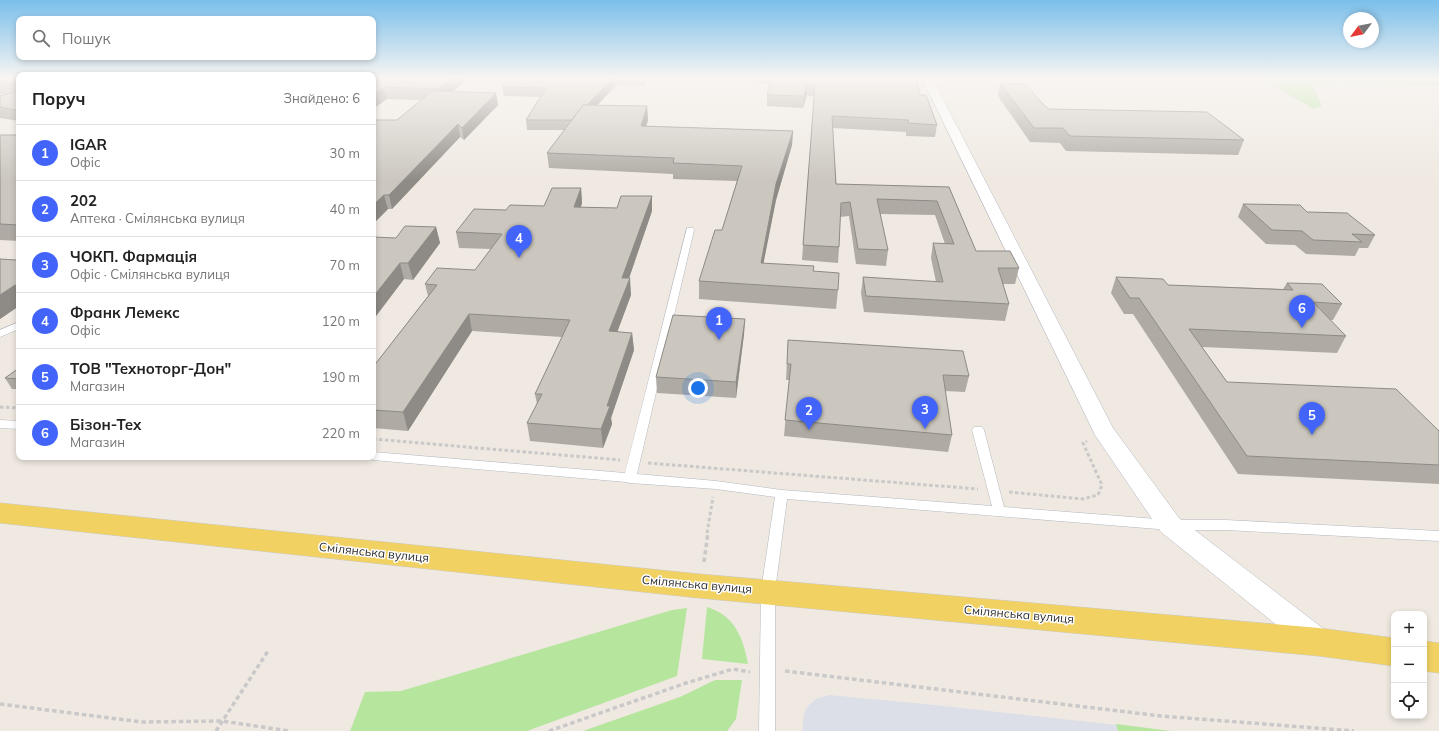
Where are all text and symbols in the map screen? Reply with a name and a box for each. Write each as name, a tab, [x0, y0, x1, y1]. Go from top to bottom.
north arrow	[1343, 12, 1379, 48]
search box	[16, 16, 376, 60]
icon: search	[30, 27, 52, 49]
text: Пошук	[62, 29, 111, 48]
text: Поруч	[32, 88, 85, 109]
text: Знайдено: 6	[283, 90, 360, 106]
text: IGAR	[70, 135, 107, 154]
text: 1	[41, 145, 49, 161]
text: 30 m	[330, 145, 360, 161]
text: Офіс	[70, 154, 100, 170]
text: 202	[70, 191, 97, 210]
text: 2	[41, 201, 49, 217]
text: 40 m	[330, 201, 360, 217]
text: Аптека · Смілянська вулиця	[70, 210, 245, 226]
pin: 4	[506, 225, 532, 258]
text: ЧОКП. Фармація	[70, 247, 197, 266]
text: 3	[41, 257, 49, 273]
text: 70 m	[330, 257, 360, 273]
text: Офіс · Смілянська вулиця	[70, 266, 230, 282]
pin: 6	[1289, 295, 1315, 328]
text: Франк Лемекс	[70, 303, 180, 322]
pin: 1	[706, 307, 732, 340]
text: 4	[41, 313, 49, 329]
text: 120 m	[322, 313, 360, 329]
text: Офіс	[70, 322, 100, 338]
text: ТОВ "Техноторг-Дон"	[70, 359, 231, 378]
text: 5	[41, 369, 49, 385]
text: 190 m	[322, 369, 360, 385]
text: Магазин	[70, 378, 125, 394]
your location	[688, 378, 708, 398]
pin: 3	[912, 396, 938, 429]
pin: 2	[796, 397, 822, 430]
pin: 5	[1299, 402, 1325, 435]
text: Бізон-Тех	[70, 415, 141, 434]
text: 6	[41, 425, 49, 441]
text: 220 m	[322, 425, 360, 441]
text: Магазин	[70, 434, 125, 450]
street label: Смілянська вулиця	[318, 539, 430, 565]
street label: Смілянська вулиця	[641, 572, 753, 596]
street label: Смілянська вулиця	[963, 602, 1075, 626]
map controls	[1391, 611, 1427, 719]
button: +	[1391, 611, 1427, 647]
button: −	[1391, 647, 1427, 683]
button: locate	[1391, 683, 1427, 719]

